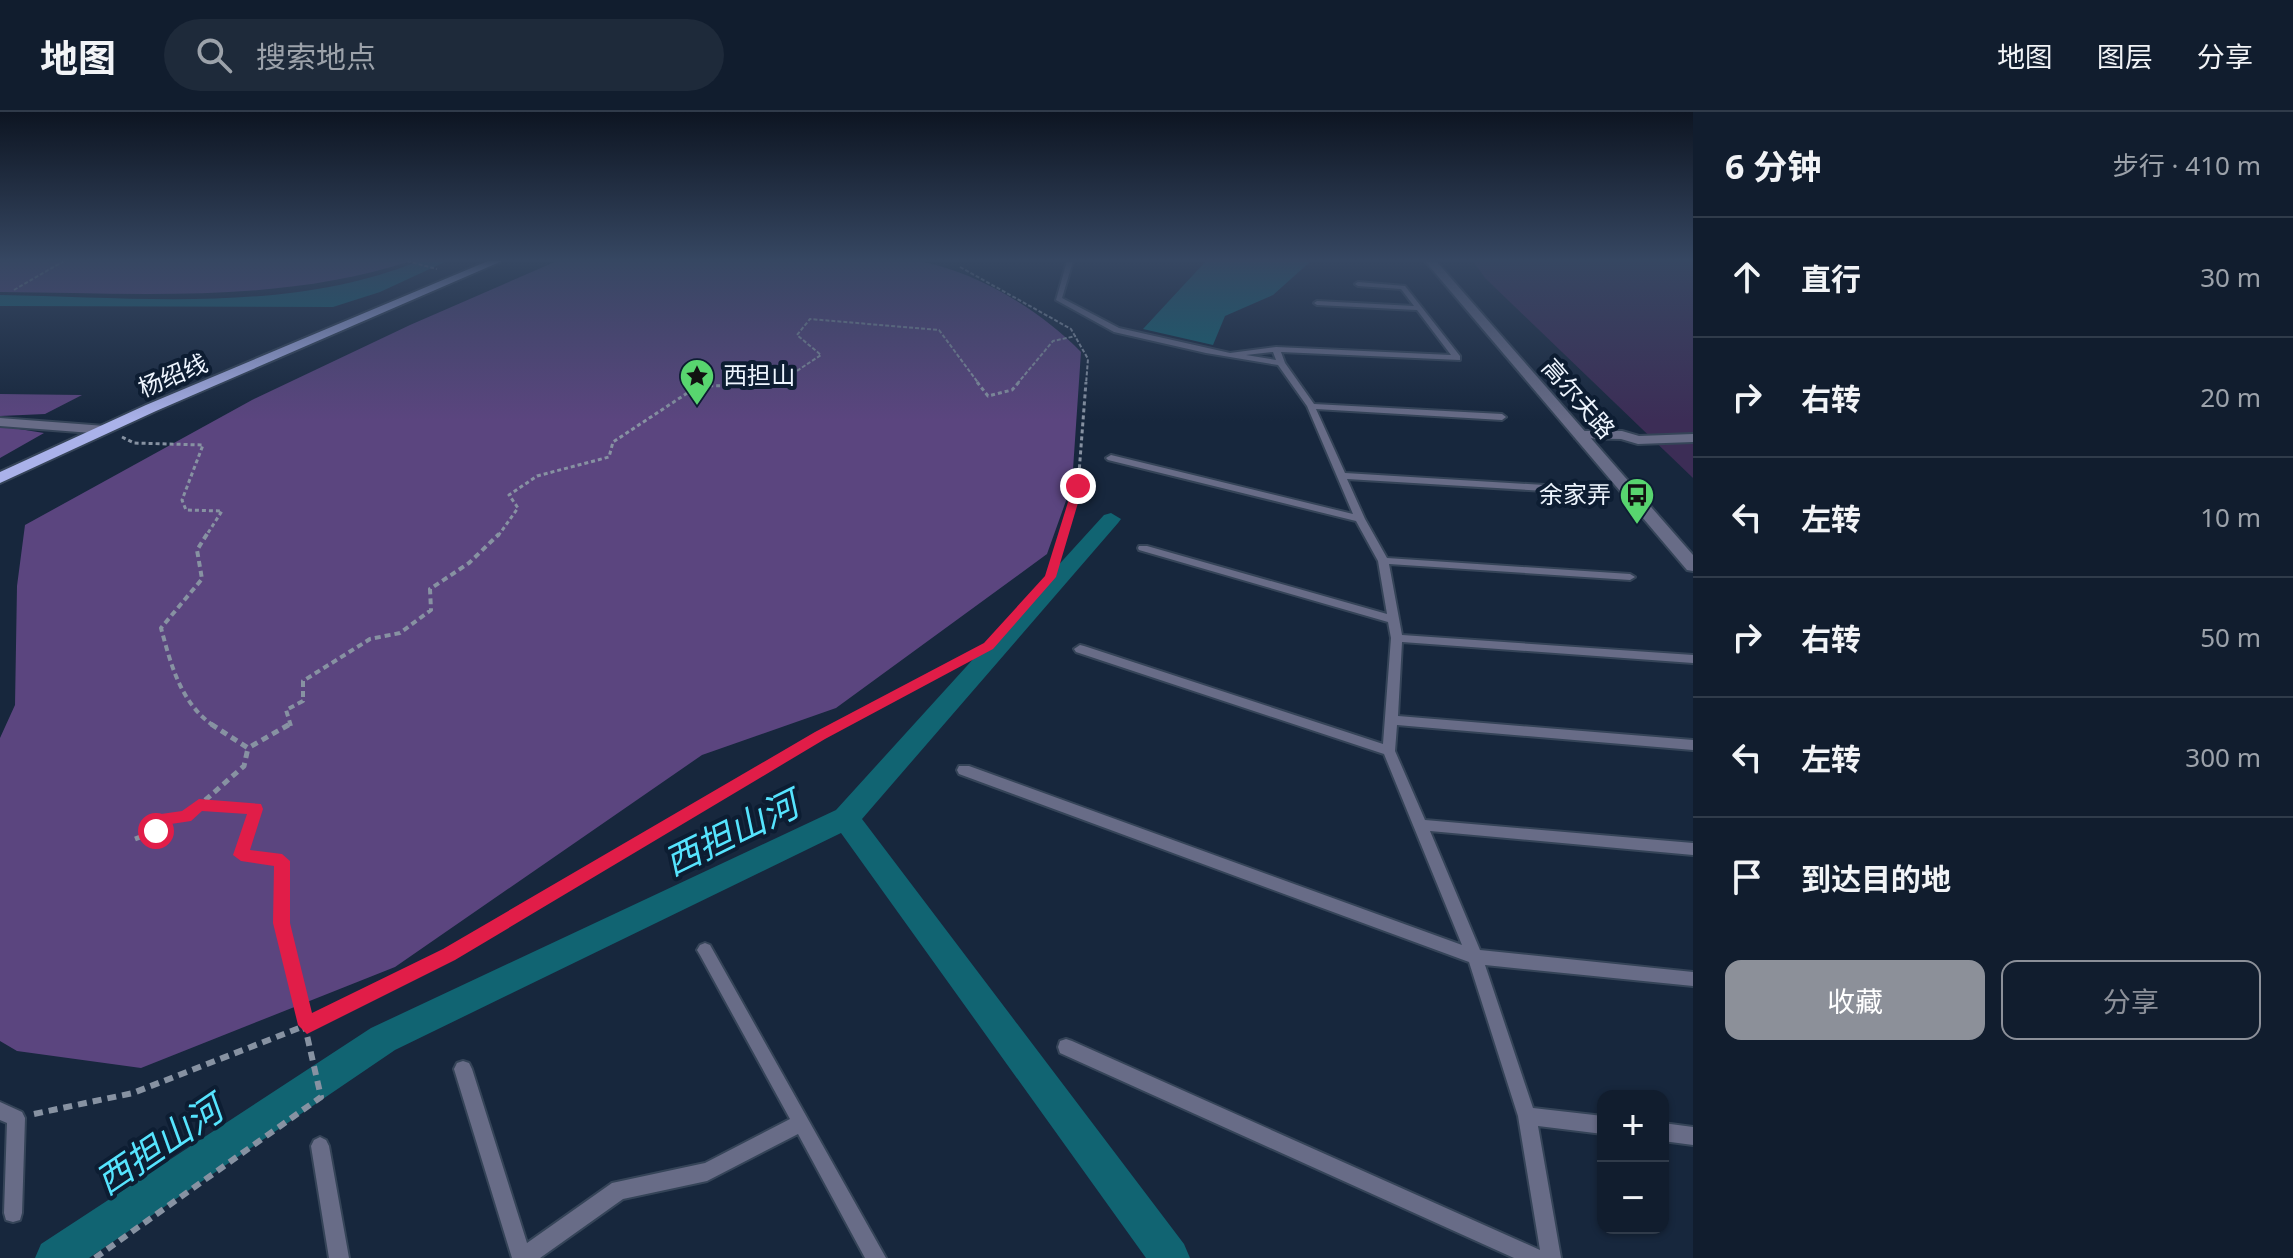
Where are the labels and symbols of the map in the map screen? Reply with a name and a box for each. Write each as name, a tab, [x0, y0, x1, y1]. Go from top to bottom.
street label: 杨绍线	[133, 345, 212, 404]
street label: 高尔夫路	[1535, 351, 1623, 445]
place icon: 西担山	[678, 357, 716, 407]
place label: 西担山	[723, 358, 795, 391]
route end	[1060, 468, 1096, 504]
bus stop icon: 余家弄	[1618, 476, 1656, 526]
place label: 余家弄	[1539, 477, 1611, 510]
water label: 西担山河	[655, 776, 812, 886]
route start	[138, 813, 174, 849]
water label: 西担山河	[85, 1081, 237, 1205]

